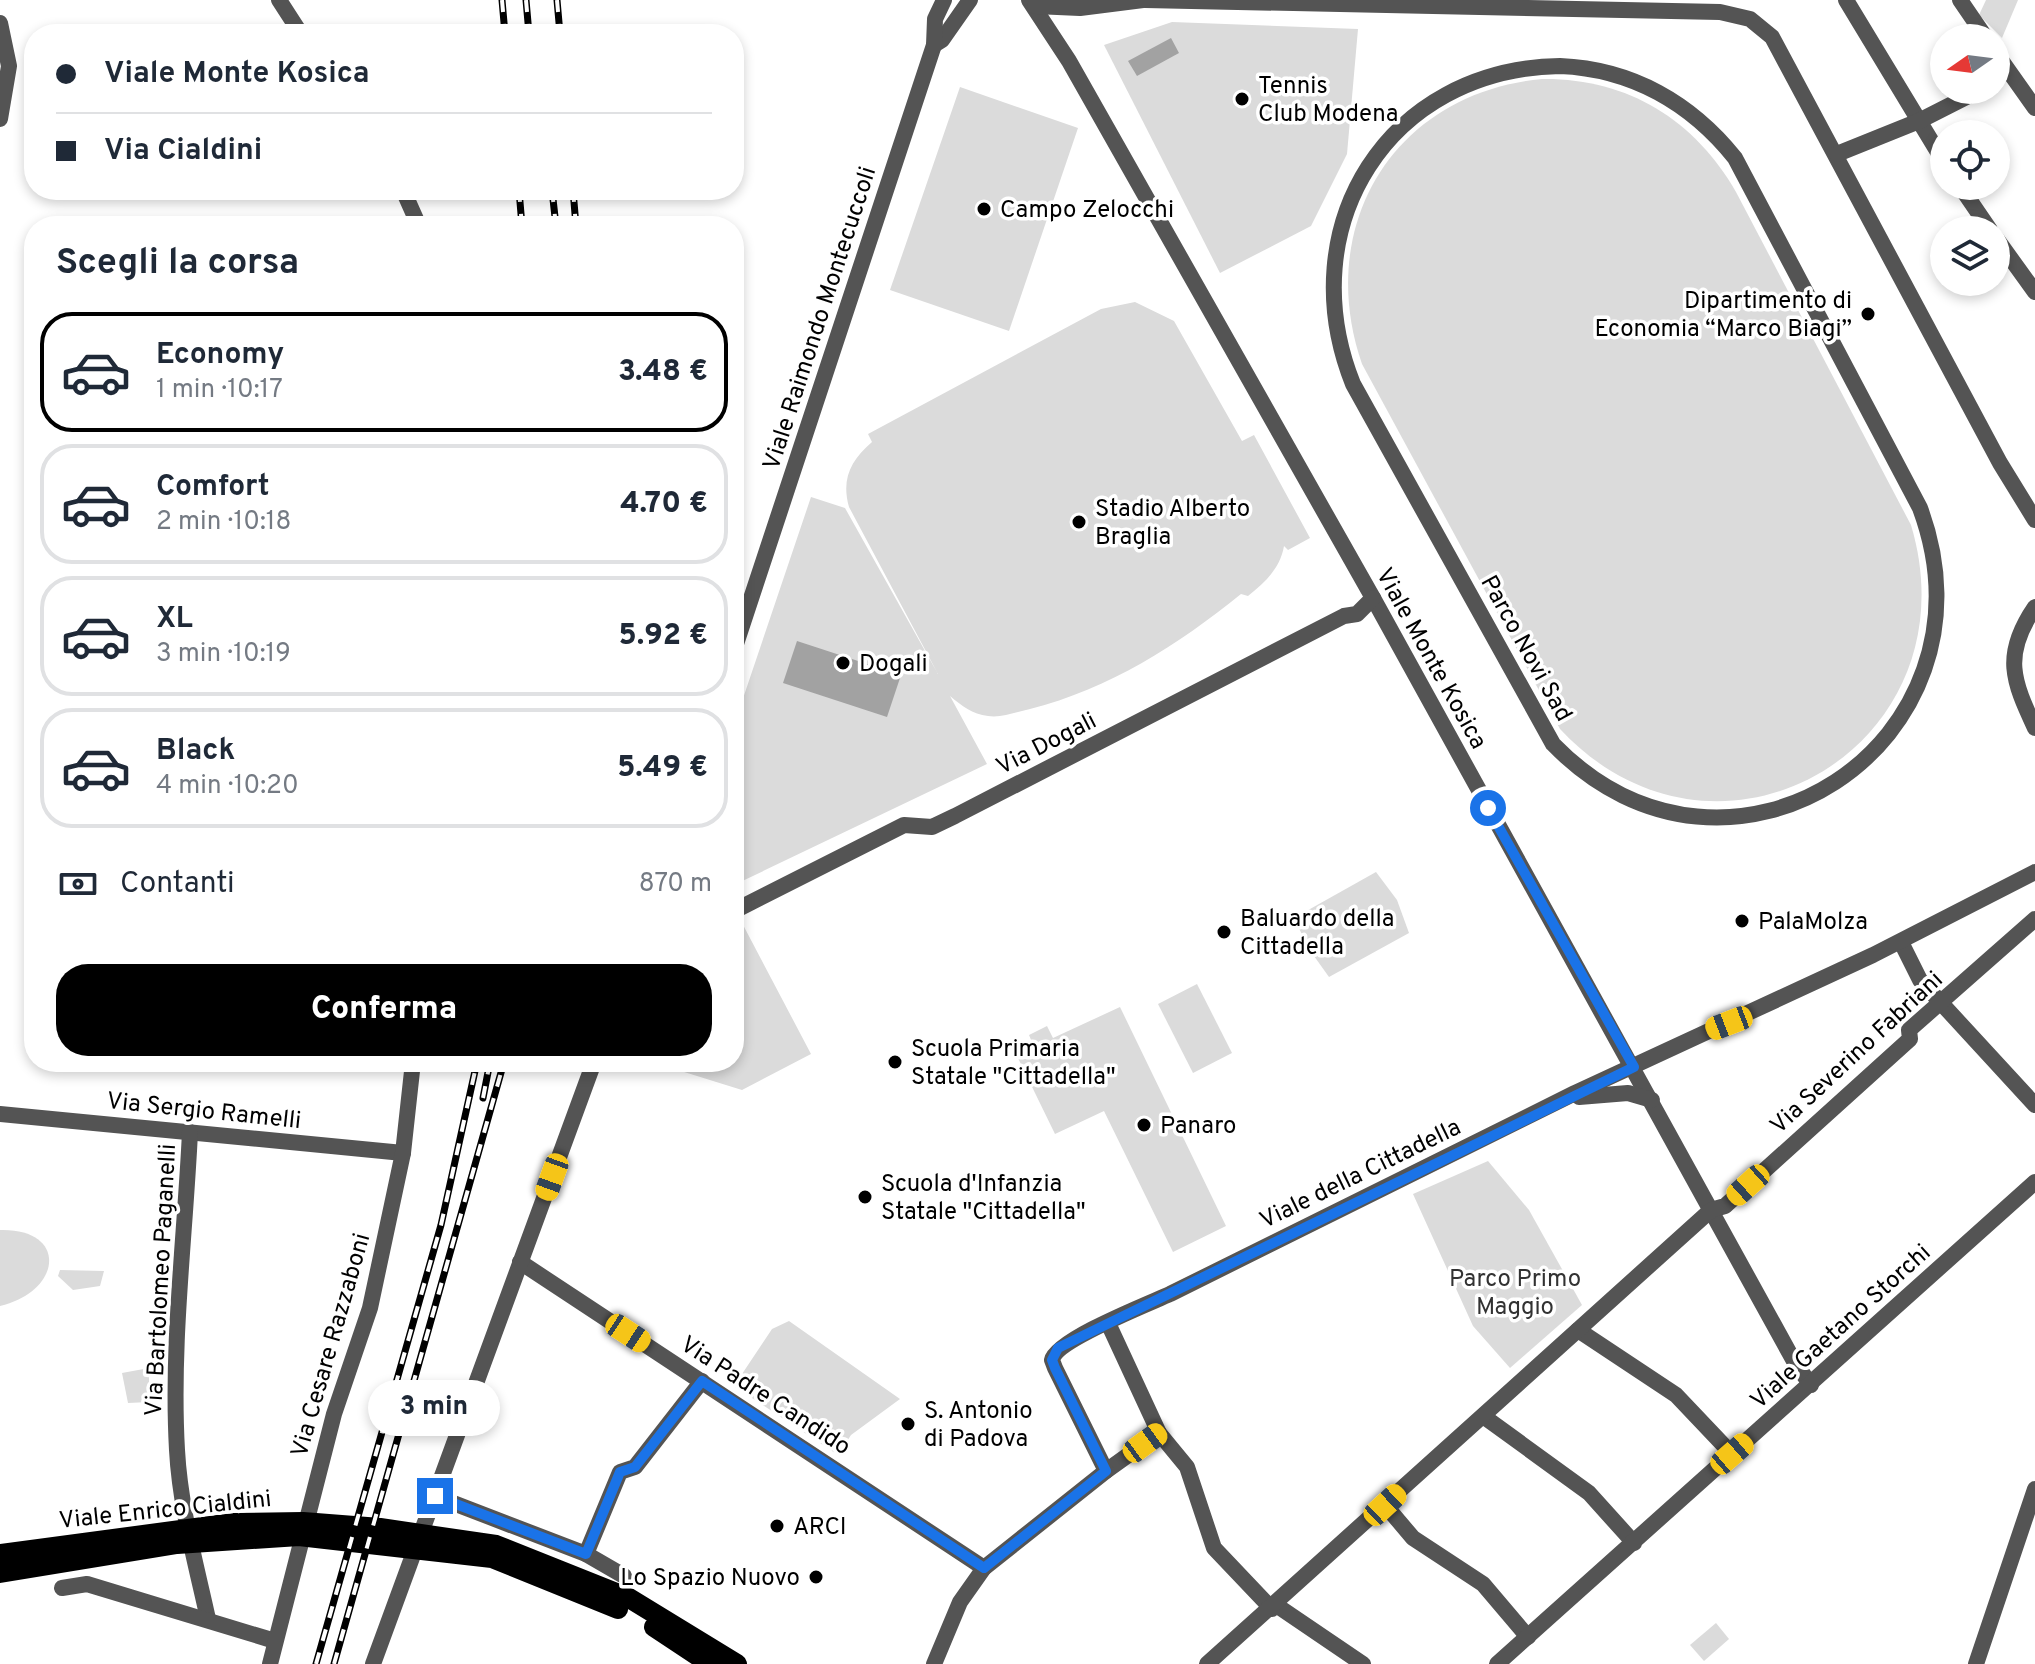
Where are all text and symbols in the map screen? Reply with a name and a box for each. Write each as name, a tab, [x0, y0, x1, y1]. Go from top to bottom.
north arrow	[1930, 24, 2010, 104]
map controls	[1930, 24, 2010, 296]
text: Viale Monte Kosica	[104, 56, 370, 93]
place label: Tennis Club Modena	[1258, 72, 1398, 130]
marker: Tennis Club Modena	[1233, 90, 1251, 108]
button: locate	[1930, 120, 2010, 200]
text: Via Cialdini	[104, 133, 262, 170]
street label: Viale Raimondo Montecuccoli	[758, 163, 884, 474]
place label: Campo Zelocchi	[1000, 196, 1174, 226]
marker: Campo Zelocchi	[975, 200, 993, 218]
button: layers	[1930, 216, 2010, 296]
text: Scegli la corsa	[56, 241, 299, 287]
place label: Dipartimento di Economia “Marco Biagi”	[1594, 287, 1852, 345]
marker: Dipartimento di Economia “Marco Biagi”	[1859, 305, 1877, 323]
icon: car	[60, 336, 132, 408]
text: Economy	[156, 337, 284, 374]
text: 3.48 €	[618, 354, 708, 391]
text: 1 min · 10:17	[156, 374, 283, 407]
icon: car	[60, 468, 132, 540]
text: Comfort	[156, 469, 269, 506]
text: 4.70 €	[620, 486, 708, 523]
place label: Stadio Alberto Braglia	[1095, 495, 1250, 553]
text: 2 min · 10:18	[156, 506, 291, 539]
marker: Stadio Alberto Braglia	[1070, 513, 1088, 531]
street label: Viale Monte Kosica	[1368, 563, 1492, 755]
street label: Parco Novi Sad	[1473, 571, 1578, 727]
icon: car	[60, 600, 132, 672]
text: XL	[156, 601, 193, 638]
text: 5.92 €	[619, 618, 708, 655]
text: 3 min · 10:19	[156, 638, 291, 671]
place label: Dogali	[859, 650, 928, 680]
marker: Dogali	[834, 654, 852, 672]
street label: Via Dogali	[992, 707, 1102, 783]
icon: car	[60, 732, 132, 804]
text: Black	[156, 733, 235, 770]
text: 5.49 €	[617, 750, 708, 787]
text: 4 min · 10:20	[156, 770, 299, 803]
route start	[1470, 790, 1506, 826]
icon: cash	[56, 862, 100, 906]
text: Contanti	[120, 866, 235, 903]
text: 870 m	[639, 868, 712, 901]
place label: Baluardo della Cittadella	[1240, 905, 1394, 963]
place label: PalaMolza	[1758, 908, 1868, 938]
marker: PalaMolza	[1733, 912, 1751, 930]
marker: Baluardo della Cittadella	[1215, 923, 1233, 941]
button: Conferma	[56, 964, 712, 1056]
street label: Via Severino Fabriani	[1765, 966, 1950, 1141]
car	[1702, 1003, 1756, 1043]
place label: Scuola Primaria Statale "Cittadella"	[911, 1035, 1116, 1093]
marker: Scuola Primaria Statale "Cittadella"	[886, 1053, 904, 1071]
street label: Via Sergio Ramelli	[105, 1087, 303, 1137]
place label: Panaro	[1160, 1112, 1236, 1142]
street label: Viale della Cittadella	[1255, 1113, 1466, 1237]
marker: Panaro	[1135, 1116, 1153, 1134]
street label: Via Bartolomeo Paganelli	[140, 1143, 184, 1417]
car	[533, 1150, 571, 1204]
car	[1722, 1160, 1774, 1210]
place label: Scuola d'Infanzia Statale "Cittadella"	[881, 1170, 1086, 1228]
marker: Scuola d'Infanzia Statale "Cittadella"	[856, 1188, 874, 1206]
street label: Via Cesare Razzaboni	[286, 1230, 378, 1461]
street label: Viale Gaetano Storchi	[1745, 1239, 1938, 1416]
park label: Parco Primo Maggio	[1449, 1265, 1581, 1323]
car	[601, 1310, 655, 1356]
street label: Via Padre Candido	[674, 1330, 856, 1463]
callout: 3 min	[369, 1380, 501, 1436]
text: 3 min	[400, 1391, 468, 1424]
place label: S. Antonio di Padova	[924, 1397, 1033, 1455]
marker: S. Antonio di Padova	[899, 1415, 917, 1433]
car	[1119, 1419, 1171, 1467]
car	[1706, 1429, 1758, 1479]
route end	[417, 1478, 453, 1514]
car	[1359, 1480, 1411, 1530]
street label: Viale Enrico Cialdini	[57, 1485, 273, 1537]
place label: ARCI	[793, 1513, 847, 1543]
marker: ARCI	[768, 1517, 786, 1535]
place label: Lo Spazio Nuovo	[620, 1564, 800, 1594]
marker: Lo Spazio Nuovo	[807, 1568, 825, 1586]

